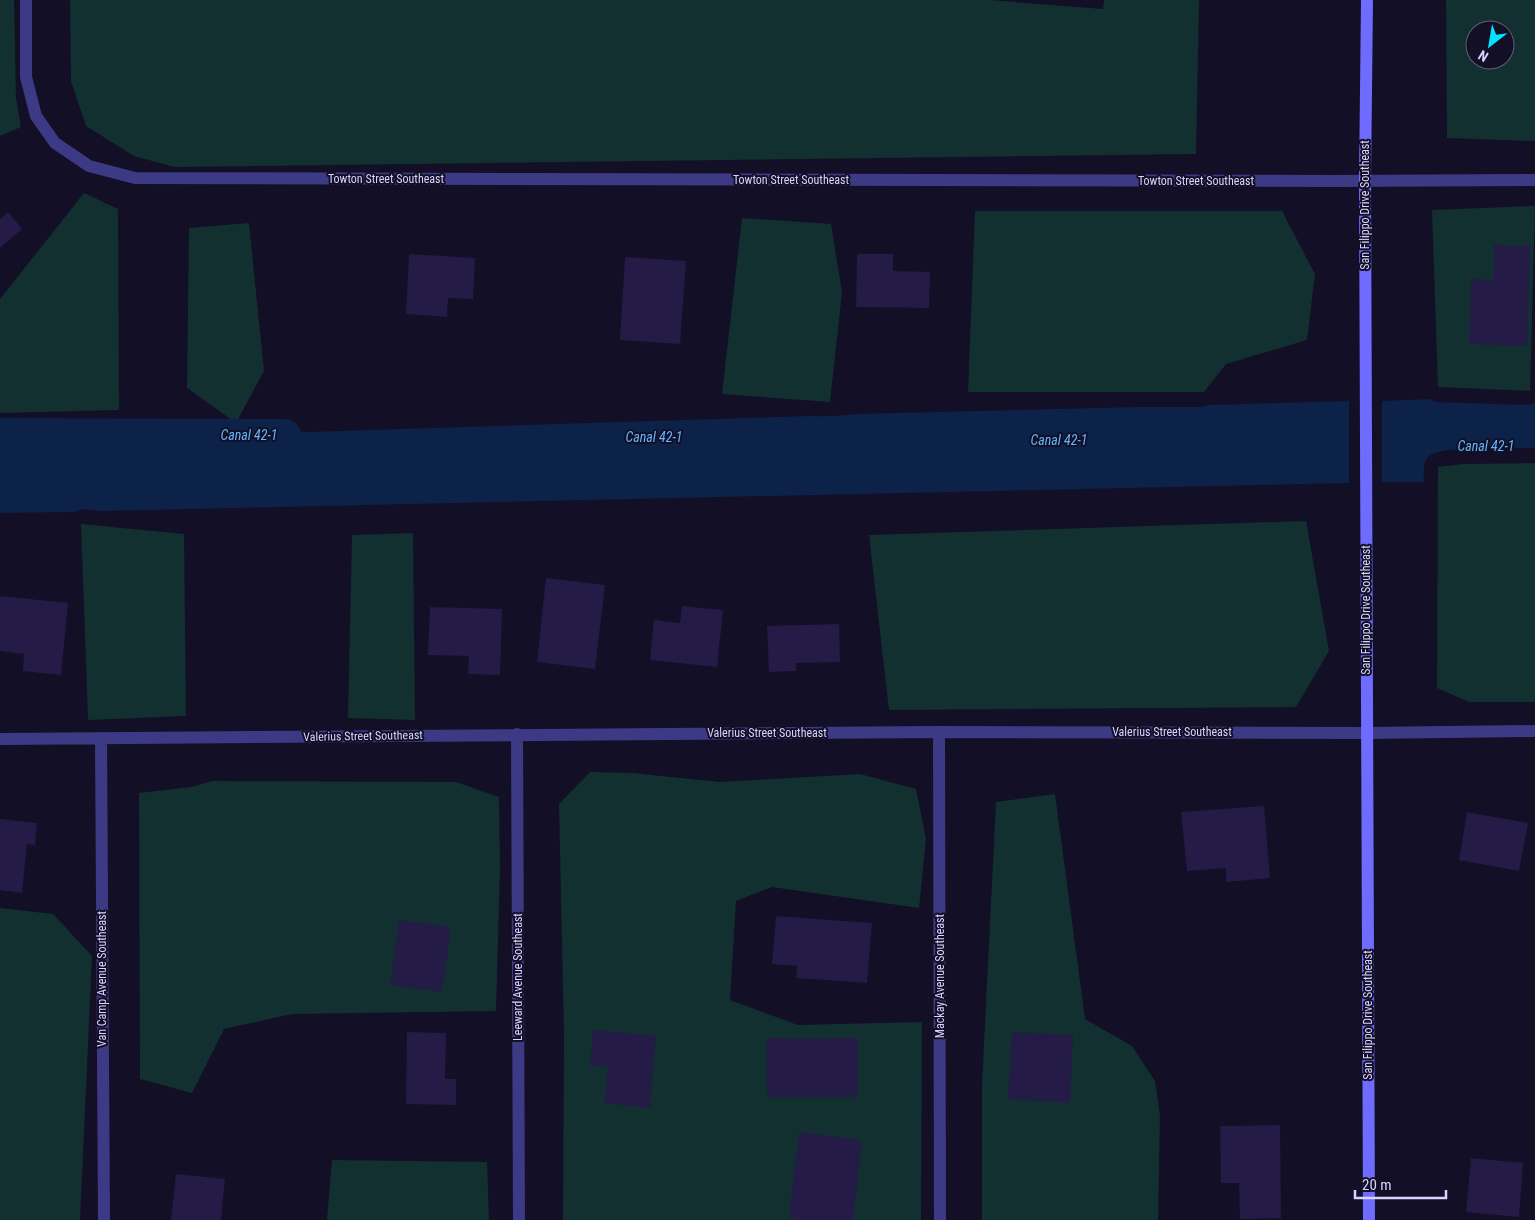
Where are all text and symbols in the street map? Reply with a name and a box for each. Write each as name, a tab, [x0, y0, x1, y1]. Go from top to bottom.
north arrow	[1465, 20, 1515, 70]
text: N	[1476, 47, 1491, 65]
street label: San Filippo Drive Southeast	[1358, 140, 1372, 270]
street label: Towton Street Southeast	[328, 172, 445, 186]
street label: Towton Street Southeast	[733, 173, 850, 187]
street label: Towton Street Southeast	[1138, 174, 1255, 188]
water label: Canal 42-1	[220, 427, 278, 443]
water label: Canal 42-1	[625, 429, 683, 445]
water label: Canal 42-1	[1030, 432, 1088, 448]
water label: Canal 42-1	[1457, 438, 1515, 454]
street label: San Filippo Drive Southeast	[1359, 545, 1373, 675]
street label: Valerius Street Southeast	[1112, 725, 1232, 739]
street label: Valerius Street Southeast	[707, 726, 827, 740]
street label: Valerius Street Southeast	[303, 728, 423, 744]
street label: Van Camp Avenue Southeast	[95, 910, 109, 1047]
street label: Leeward Avenue Southeast	[511, 913, 525, 1041]
street label: Mackay Avenue Southeast	[933, 913, 947, 1038]
street label: San Filippo Drive Southeast	[1361, 950, 1375, 1080]
scale bar	[1355, 1168, 1446, 1200]
text: 20 m	[1362, 1176, 1392, 1194]

